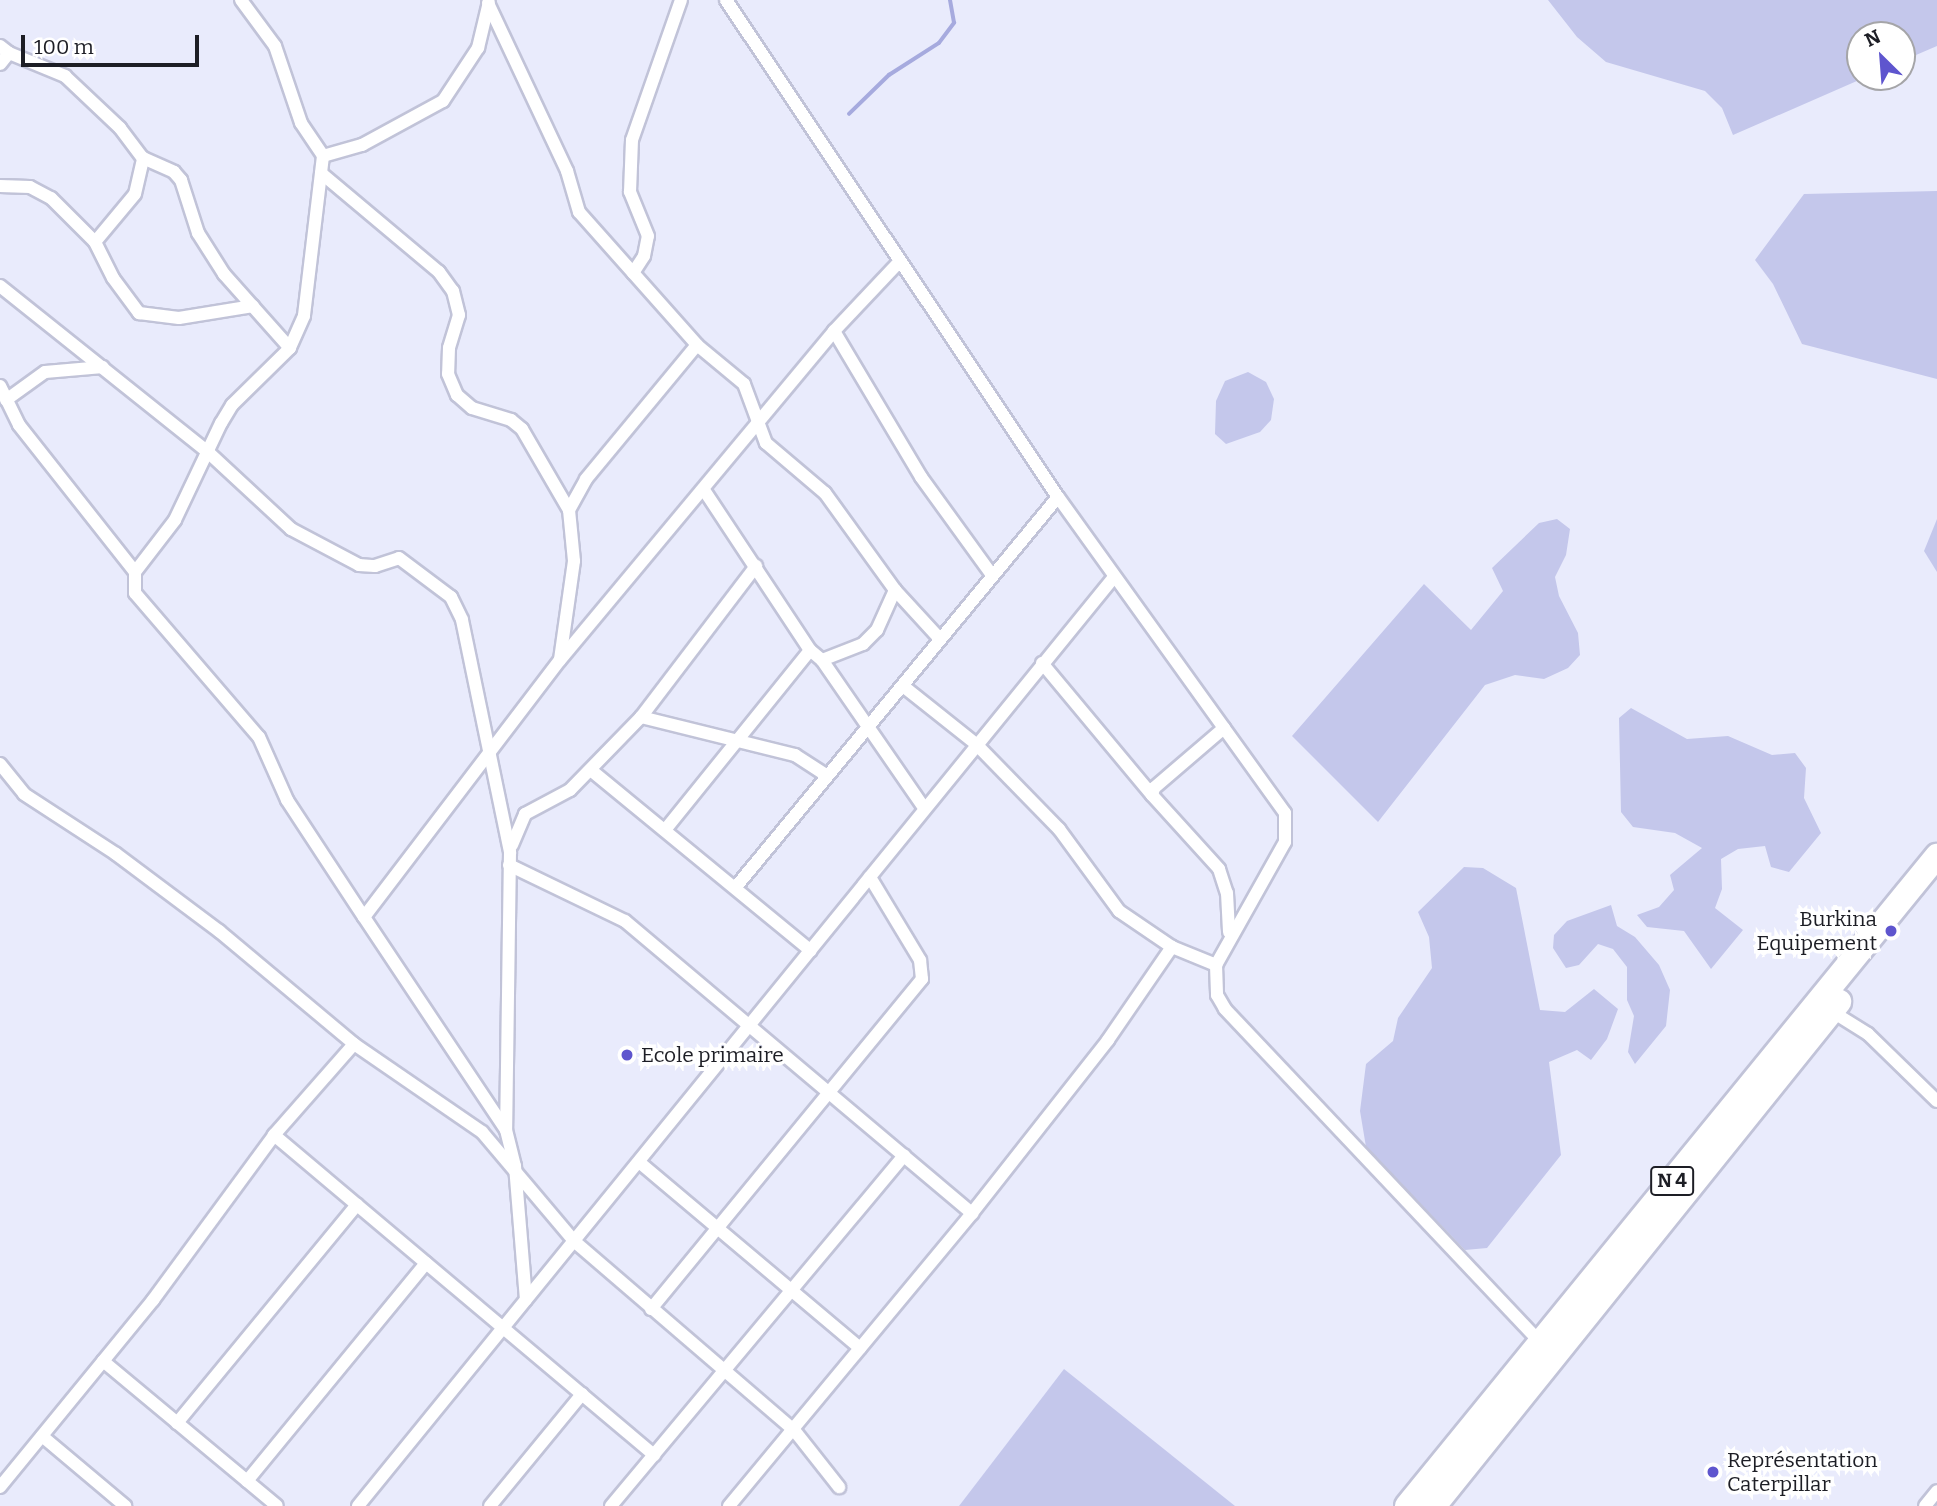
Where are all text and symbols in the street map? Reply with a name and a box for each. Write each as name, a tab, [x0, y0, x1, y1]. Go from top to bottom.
scale bar	[24, 21, 203, 65]
north arrow	[1846, 21, 1916, 91]
text: N	[1861, 25, 1884, 52]
text: 100 m	[34, 34, 94, 60]
place label: Burkina Equipement	[1756, 906, 1877, 956]
marker: Burkina Equipement	[1883, 923, 1899, 939]
place label: Ecole primaire	[641, 1042, 784, 1068]
marker: Ecole primaire	[619, 1047, 635, 1063]
road number: N 4	[1649, 1166, 1695, 1196]
place label: Représentation Caterpillar	[1727, 1447, 1878, 1497]
marker: Représentation Caterpillar	[1705, 1464, 1721, 1480]

